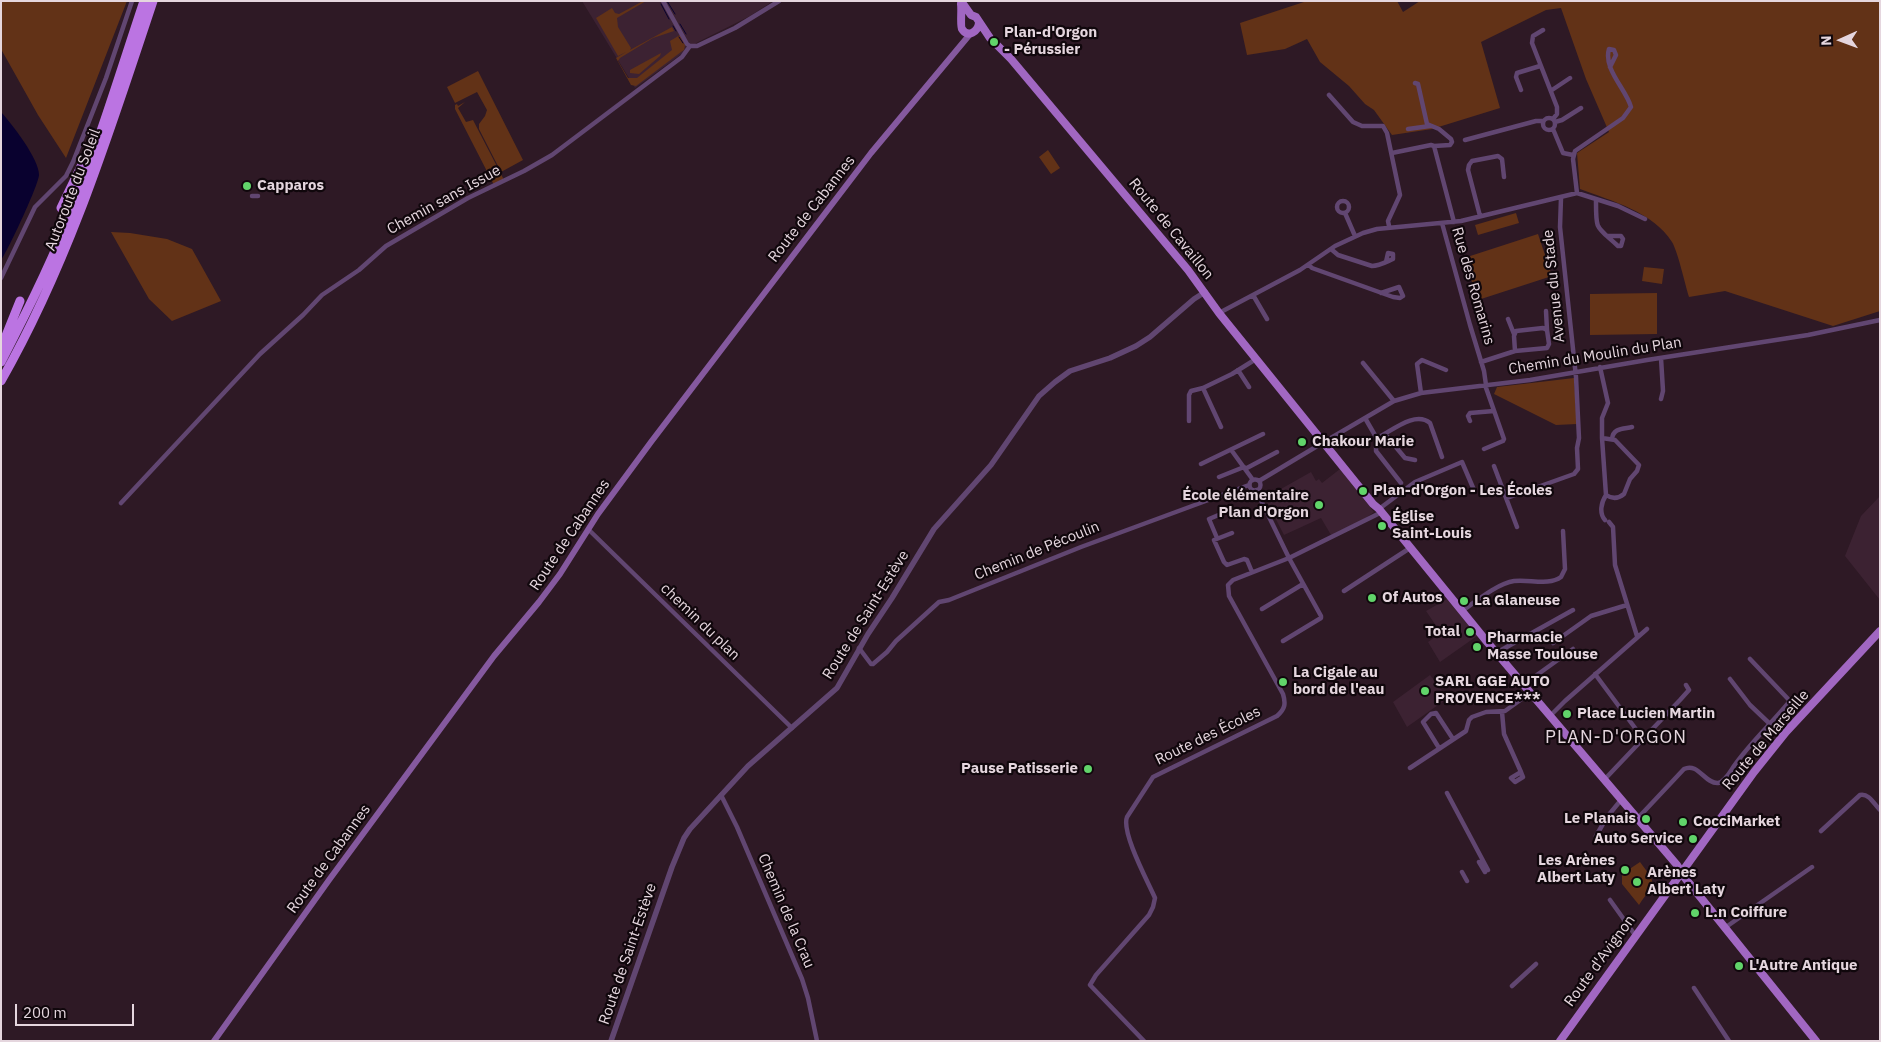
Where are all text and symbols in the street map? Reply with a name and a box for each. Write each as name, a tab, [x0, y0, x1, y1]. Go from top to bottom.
north arrow	[1816, 15, 1866, 65]
place label: Plan-d'Orgon - Pérussier	[1004, 24, 1097, 59]
text: N	[1817, 35, 1835, 46]
marker: Plan-d'Orgon - Pérussier	[988, 36, 1000, 48]
street label: Autoroute du Soleil	[41, 127, 105, 253]
street label: Route de Cabannes	[765, 152, 859, 266]
street label: Chemin sans Issue	[384, 161, 504, 239]
street label: Route de Cavaillon	[1125, 175, 1217, 283]
place label: Capparos	[257, 177, 324, 195]
marker: Capparos	[241, 180, 253, 192]
street label: Rue des Romarins	[1448, 225, 1498, 347]
street label: Avenue du Stade	[1539, 229, 1569, 343]
street label: Chemin du Moulin du Plan	[1507, 333, 1683, 379]
place label: Chakour Marie	[1312, 433, 1414, 451]
marker: Chakour Marie	[1296, 436, 1308, 448]
street label: Route de Cabannes	[526, 476, 614, 594]
place label: Plan-d'Orgon - Les Écoles	[1373, 482, 1552, 500]
marker: Plan-d'Orgon - Les Écoles	[1357, 485, 1369, 497]
place label: École élémentaire Plan d'Orgon	[1182, 487, 1309, 522]
marker: École élémentaire Plan d'Orgon	[1313, 499, 1325, 511]
place label: Église Saint-Louis	[1392, 508, 1472, 543]
street label: Chemin de Pécoulin	[972, 518, 1102, 584]
marker: Église Saint-Louis	[1376, 520, 1388, 532]
street label: Route de Saint-Estève	[819, 547, 913, 683]
street label: chemin du plan	[657, 580, 743, 664]
place label: Of Autos	[1382, 589, 1443, 607]
marker: Of Autos	[1366, 592, 1378, 604]
place label: La Glaneuse	[1474, 592, 1560, 610]
marker: La Glaneuse	[1458, 595, 1470, 607]
place label: Total	[1425, 623, 1460, 641]
marker: Total	[1464, 626, 1476, 638]
place label: Pharmacie Masse Toulouse	[1487, 629, 1598, 664]
marker: Pharmacie Masse Toulouse	[1471, 641, 1483, 653]
place label: La Cigale au bord de l'eau	[1293, 664, 1384, 699]
place label: SARL GGE AUTO PROVENCE***	[1435, 673, 1550, 708]
marker: La Cigale au bord de l'eau	[1277, 676, 1289, 688]
marker: SARL GGE AUTO PROVENCE***	[1419, 685, 1431, 697]
street label: Route de Marseille	[1719, 686, 1813, 794]
street label: Route des Écoles	[1152, 703, 1264, 769]
place label: Place Lucien Martin	[1577, 705, 1715, 723]
marker: Place Lucien Martin	[1561, 708, 1573, 720]
district label: PLAN-D'ORGON	[1544, 727, 1688, 749]
place label: Pause Patisserie	[961, 760, 1078, 778]
marker: Pause Patisserie	[1082, 763, 1094, 775]
street label: Route de Cabannes	[283, 801, 375, 917]
place label: Le Planais	[1564, 810, 1636, 828]
marker: Le Planais	[1640, 813, 1652, 825]
place label: CocciMarket	[1693, 813, 1780, 831]
marker: CocciMarket	[1677, 816, 1689, 828]
place label: Auto Service	[1594, 830, 1683, 848]
marker: Auto Service	[1687, 833, 1699, 845]
street label: Chemin de la Crau	[754, 851, 818, 971]
place label: Les Arènes Albert Laty	[1537, 852, 1615, 887]
marker: Les Arènes Albert Laty	[1619, 864, 1631, 876]
place label: Arènes Albert Laty	[1647, 864, 1725, 899]
marker: Arènes Albert Laty	[1631, 876, 1643, 888]
street label: Route de Saint-Estève	[595, 881, 661, 1027]
place label: L.n Coiffure	[1705, 904, 1787, 922]
marker: L.n Coiffure	[1689, 907, 1701, 919]
street label: Route d'Avignon	[1561, 912, 1639, 1010]
place label: L'Autre Antique	[1749, 957, 1858, 975]
marker: L'Autre Antique	[1733, 960, 1745, 972]
scale bar	[18, 994, 136, 1026]
text: 200 m	[23, 1003, 67, 1022]

